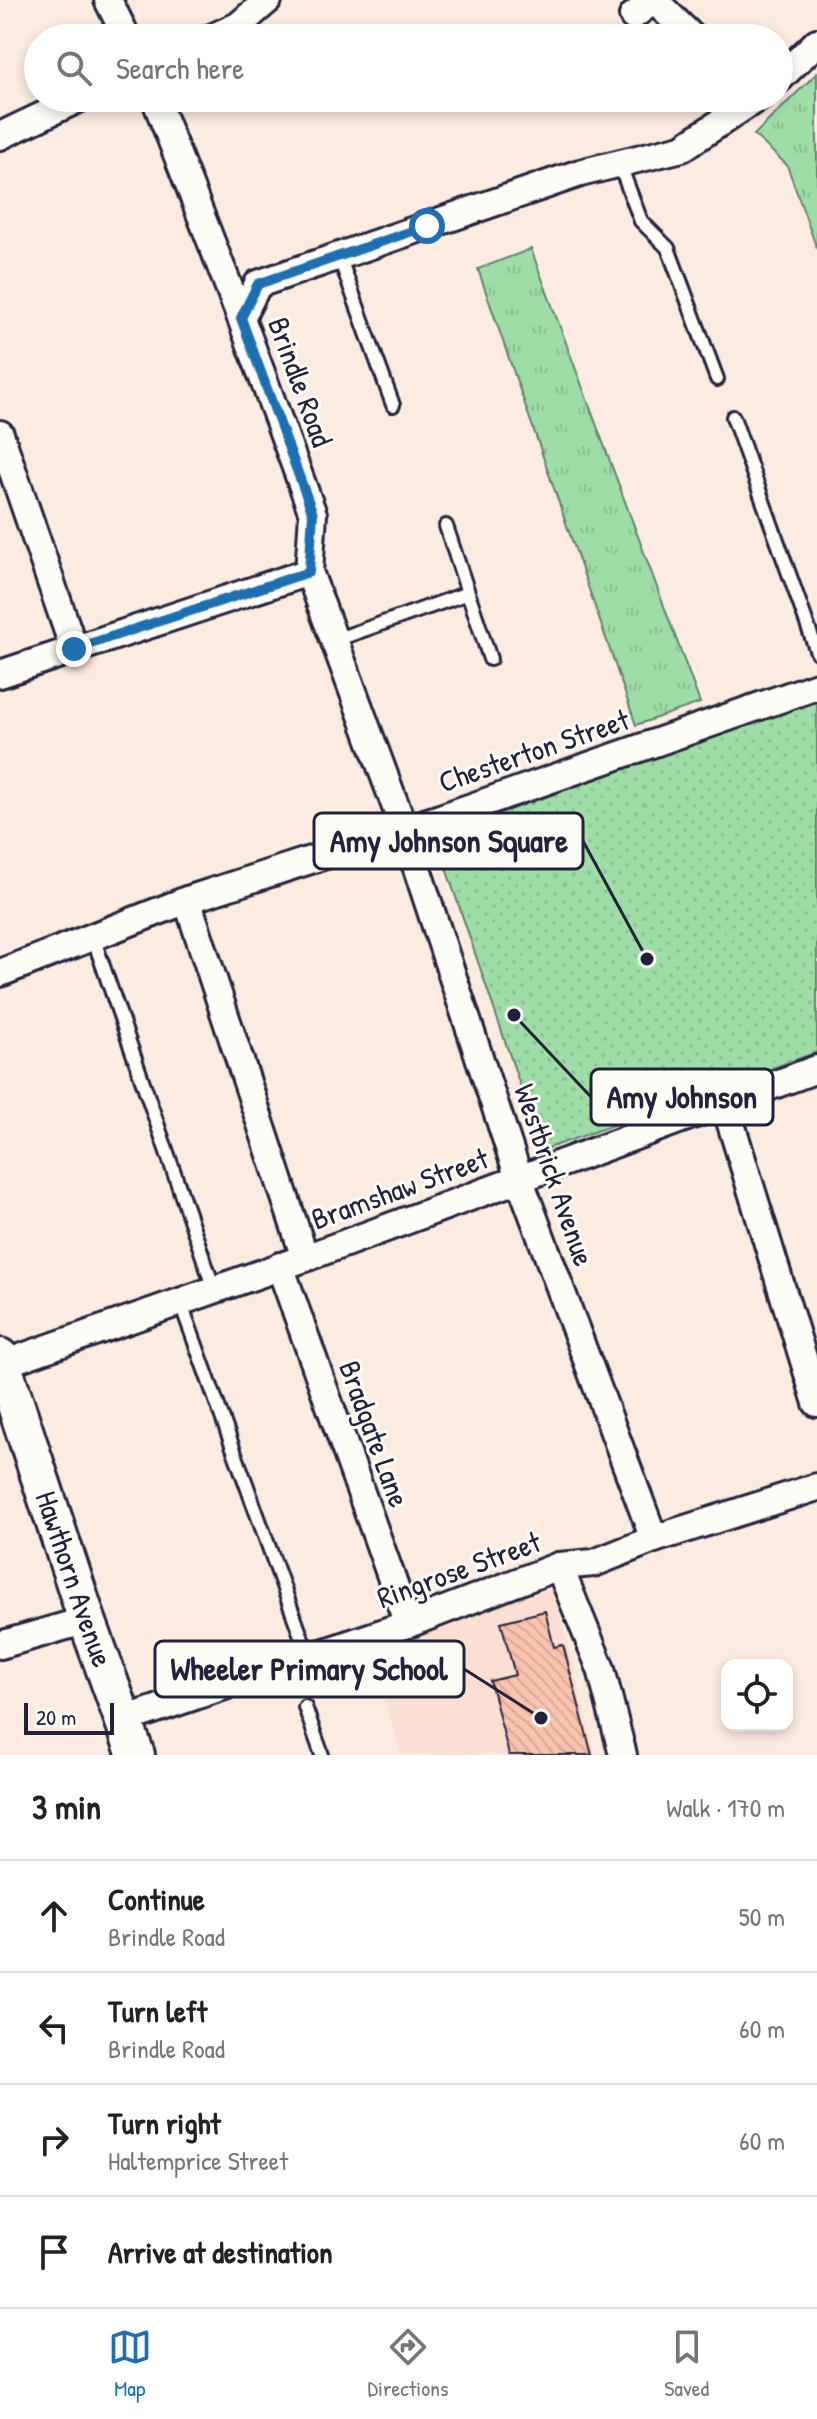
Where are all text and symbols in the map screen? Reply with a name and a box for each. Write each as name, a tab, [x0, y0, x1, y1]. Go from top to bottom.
search box	[24, 24, 793, 112]
icon: search	[52, 46, 96, 90]
text: Search here	[116, 48, 244, 88]
route start	[409, 208, 445, 244]
street label: Brindle Road	[259, 312, 343, 452]
route end	[56, 631, 92, 667]
street label: Chesterton Street	[433, 699, 635, 801]
callout: Amy Johnson Square	[314, 813, 583, 869]
text: Amy Johnson Square	[330, 819, 568, 863]
callout: Amy Johnson	[591, 1069, 773, 1125]
text: Amy Johnson	[607, 1075, 757, 1119]
street label: Westbrick Avenue	[505, 1078, 605, 1271]
street label: Bramshaw Street	[306, 1137, 494, 1239]
street label: Bradgate Lane	[330, 1355, 420, 1512]
street label: Hawthorn Avenue	[27, 1486, 123, 1672]
street label: Ringrose Street	[371, 1521, 547, 1617]
callout: Wheeler Primary School	[155, 1641, 464, 1697]
text: Wheeler Primary School	[171, 1647, 449, 1691]
map controls	[721, 1659, 793, 1731]
button: locate	[721, 1659, 793, 1731]
scale bar	[24, 1699, 114, 1735]
text: 20 m	[36, 1702, 76, 1732]
text: 3 min	[32, 1784, 101, 1830]
text: Walk · 170 m	[666, 1790, 785, 1825]
text: Continue	[108, 1879, 205, 1919]
icon: ahead	[32, 1894, 76, 1938]
text: 50 m	[739, 1899, 785, 1934]
text: Brindle Road	[108, 1919, 225, 1954]
text: Turn left	[108, 1991, 207, 2031]
icon: left	[32, 2006, 76, 2050]
text: 60 m	[739, 2011, 785, 2046]
text: Brindle Road	[108, 2031, 225, 2066]
text: Turn right	[108, 2103, 221, 2143]
icon: right	[32, 2118, 76, 2162]
text: 60 m	[739, 2123, 785, 2158]
text: Haltemprice Street	[108, 2143, 288, 2178]
icon: arrive	[32, 2230, 76, 2274]
text: Arrive at destination	[108, 2232, 333, 2272]
tab: Map	[108, 2325, 152, 2403]
tab: Directions	[368, 2325, 449, 2403]
tab: Saved	[664, 2325, 709, 2403]

